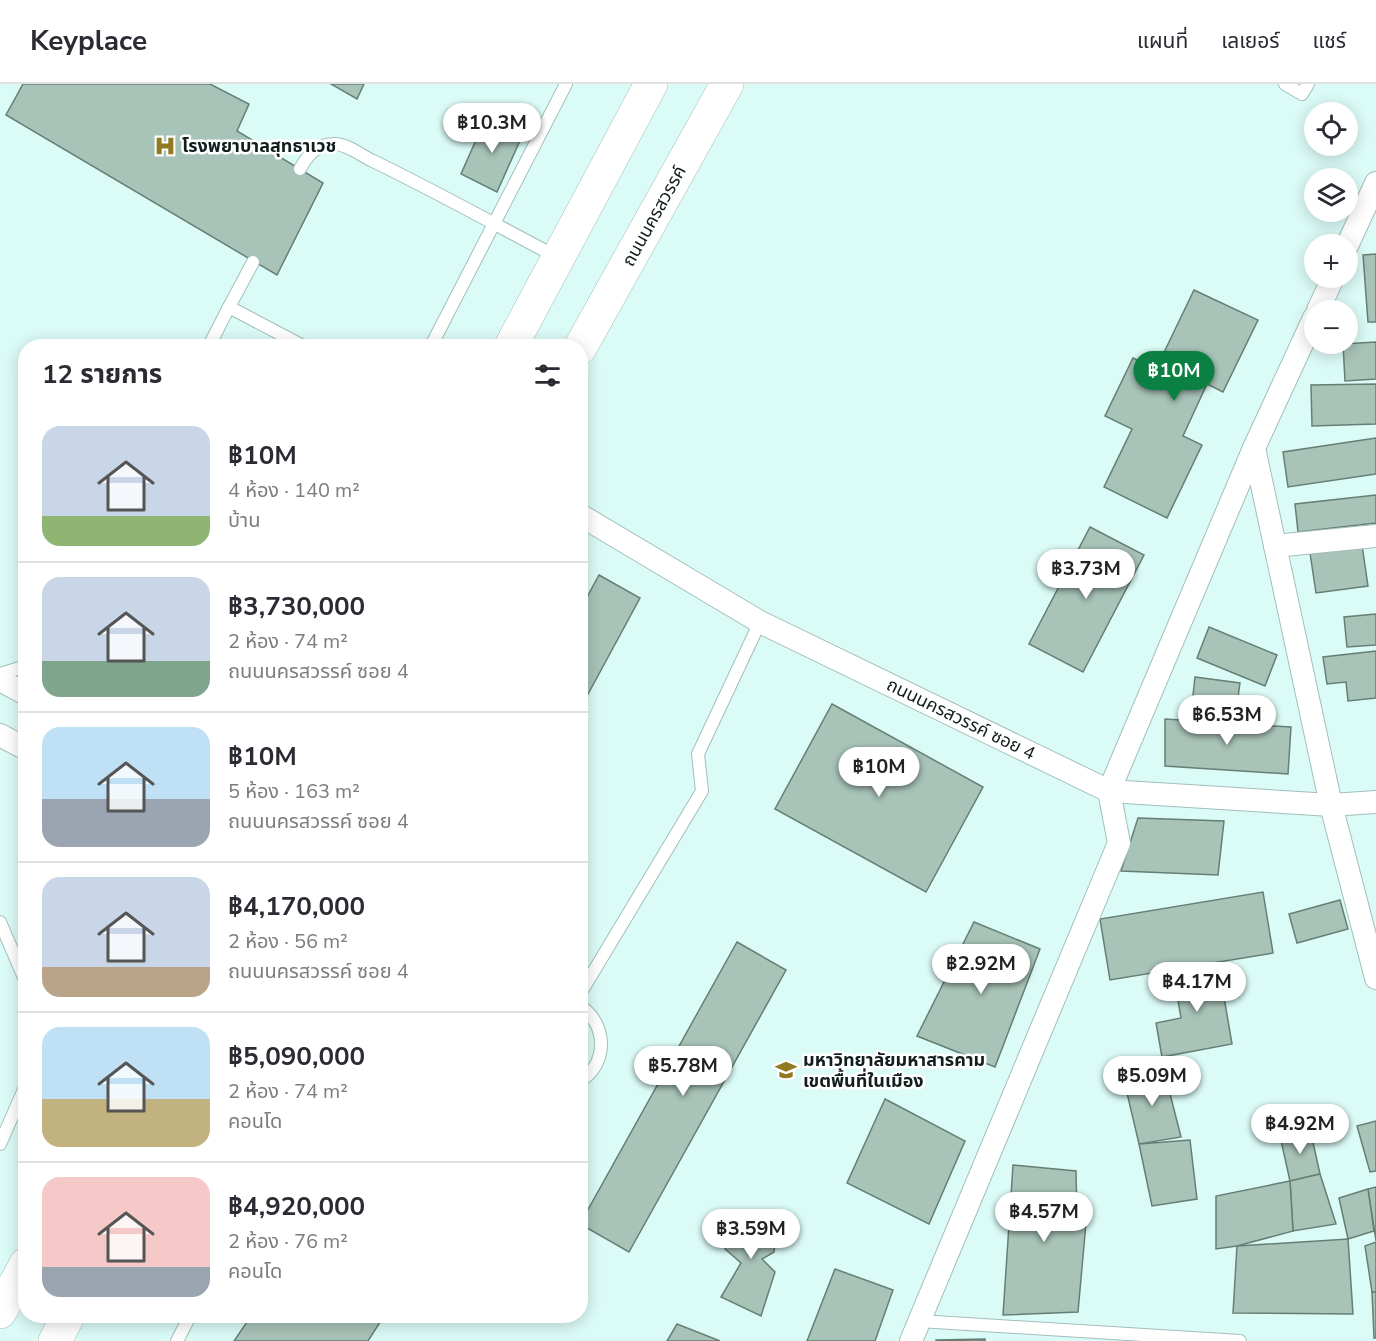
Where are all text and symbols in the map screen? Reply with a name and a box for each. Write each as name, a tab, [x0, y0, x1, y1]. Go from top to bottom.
text: Keyplace	[30, 22, 147, 60]
text: แผนที่	[1137, 27, 1188, 55]
text: เลเยอร์	[1221, 27, 1280, 55]
text: แชร์	[1313, 27, 1346, 55]
map controls	[1304, 102, 1358, 354]
button: locate	[1304, 102, 1358, 156]
pin: ฿10.3M	[443, 103, 541, 154]
text: ฿10.3M	[457, 109, 527, 136]
hospital icon: โรงพยาบาลสุทธาเวช	[153, 134, 177, 158]
place label: โรงพยาบาลสุทธาเวช	[182, 134, 336, 158]
street label: ถนนนครสวรรค์	[616, 161, 692, 271]
button: layers	[1304, 168, 1358, 222]
button: +	[1304, 234, 1358, 288]
button: −	[1304, 300, 1358, 354]
pin: ฿10M	[1138, 351, 1210, 402]
text: 12 รายการ	[42, 357, 162, 392]
text: ฿10M	[1148, 357, 1200, 384]
icon: filters	[531, 359, 564, 392]
text: ฿10M	[228, 438, 297, 473]
icon: home	[90, 450, 162, 522]
text: 4 ห้อง · 140 m²	[228, 477, 360, 504]
text: บ้าน	[228, 507, 260, 534]
pin: ฿3.73M	[1037, 549, 1135, 600]
text: ฿3.73M	[1051, 555, 1121, 582]
text: ฿3,730,000	[228, 589, 365, 624]
icon: home	[90, 601, 162, 673]
text: 2 ห้อง · 74 m²	[228, 628, 348, 655]
text: ถนนนครสวรรค์ ซอย 4	[228, 658, 409, 685]
street label: ถนนนครสวรรค์ ซอย 4	[883, 673, 1040, 766]
pin: ฿6.53M	[1178, 695, 1276, 746]
text: ฿6.53M	[1192, 701, 1262, 728]
text: ฿10M	[228, 739, 297, 774]
pin: ฿10M	[843, 747, 915, 798]
icon: home	[90, 751, 162, 823]
text: ฿10M	[853, 753, 905, 780]
text: 5 ห้อง · 163 m²	[228, 778, 360, 805]
text: ถนนนครสวรรค์ ซอย 4	[228, 808, 409, 835]
text: ฿4,170,000	[228, 889, 365, 924]
icon: home	[90, 901, 162, 973]
text: 2 ห้อง · 56 m²	[228, 928, 348, 955]
pin: ฿2.92M	[932, 944, 1030, 995]
text: ฿2.92M	[946, 950, 1016, 977]
text: ถนนนครสวรรค์ ซอย 4	[228, 958, 409, 985]
pin: ฿4.17M	[1148, 962, 1246, 1013]
text: ฿4.17M	[1162, 968, 1232, 995]
text: ฿5,090,000	[228, 1039, 365, 1074]
pin: ฿5.78M	[634, 1046, 732, 1097]
place label: มหาวิทยาลัยมหาสารคาม เขตพื้นที่ในเมือง	[803, 1048, 985, 1093]
icon: home	[90, 1051, 162, 1123]
text: ฿5.78M	[648, 1052, 718, 1079]
pin: ฿5.09M	[1103, 1056, 1201, 1107]
school or university icon: มหาวิทยาลัยมหาสารคาม เขตพื้นที่ในเมือง	[774, 1058, 798, 1082]
text: ฿5.09M	[1117, 1062, 1187, 1089]
text: 2 ห้อง · 74 m²	[228, 1078, 348, 1105]
pin: ฿4.92M	[1251, 1104, 1349, 1155]
text: คอนโด	[228, 1108, 282, 1135]
text: ฿4.92M	[1265, 1110, 1335, 1137]
text: ฿4,920,000	[228, 1189, 365, 1224]
pin: ฿4.57M	[995, 1192, 1093, 1243]
text: ฿4.57M	[1009, 1198, 1079, 1225]
icon: home	[90, 1201, 162, 1273]
pin: ฿3.59M	[702, 1209, 800, 1260]
text: ฿3.59M	[716, 1215, 786, 1242]
text: 2 ห้อง · 76 m²	[228, 1228, 348, 1255]
text: คอนโด	[228, 1258, 282, 1285]

